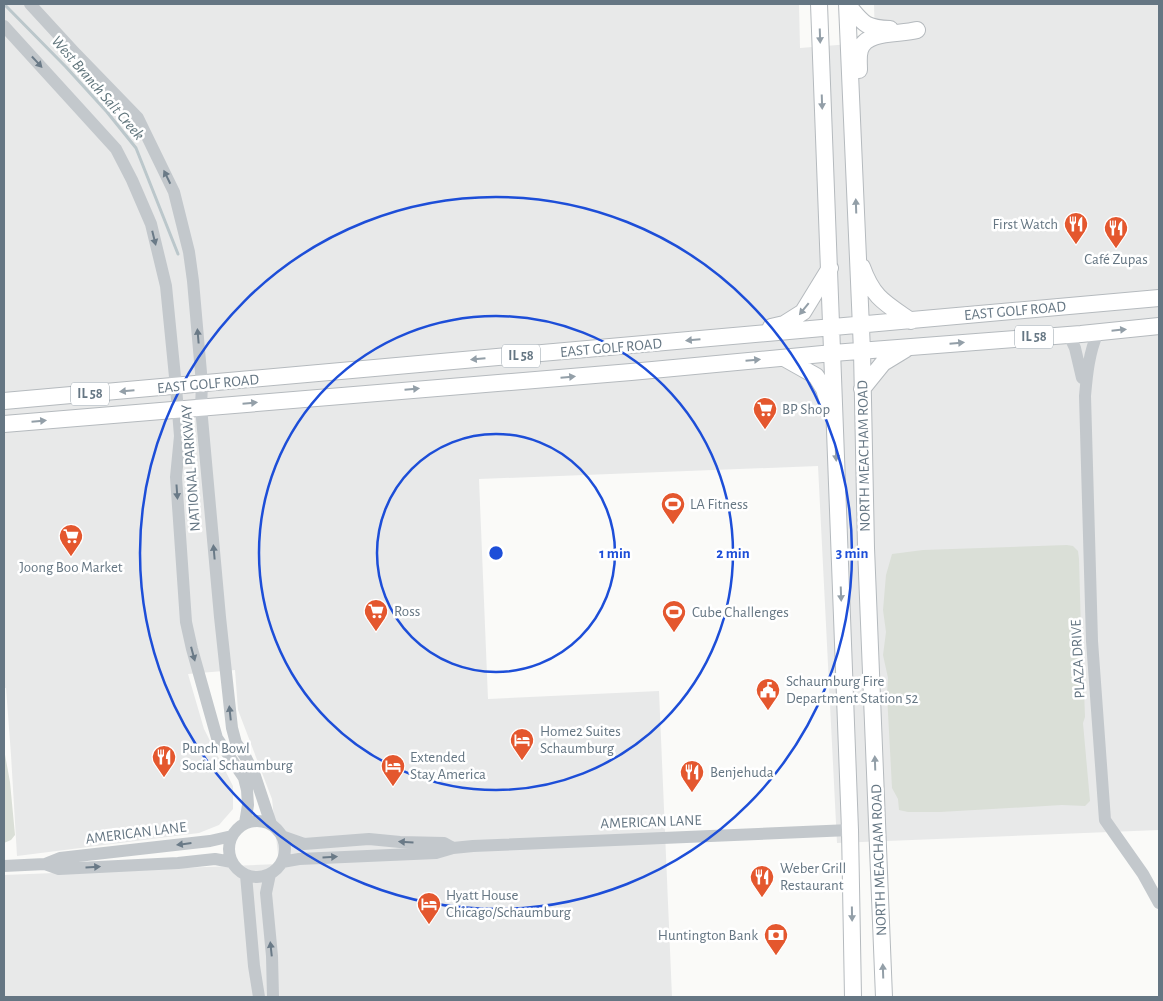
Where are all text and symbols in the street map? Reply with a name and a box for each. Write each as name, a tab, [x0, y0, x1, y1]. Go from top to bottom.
one-way arrow	[816, 29, 824, 45]
water label: West Branch Salt Creek	[49, 33, 147, 143]
one-way arrow	[31, 55, 42, 68]
one-way arrow	[819, 94, 827, 110]
one-way arrow	[163, 170, 171, 184]
one-way arrow	[851, 198, 859, 214]
restaurant icon: First Watch	[1063, 211, 1089, 245]
restaurant icon: Café Zupas	[1103, 215, 1129, 249]
place label: First Watch	[993, 217, 1058, 232]
one-way arrow	[150, 230, 158, 245]
place label: Café Zupas	[1084, 252, 1148, 267]
street label: EAST GOLF ROAD	[963, 299, 1067, 323]
one-way arrow	[798, 302, 809, 315]
one-way arrow	[1111, 325, 1127, 333]
road number: IL 58	[1015, 326, 1053, 348]
one-way arrow	[194, 328, 202, 344]
street label: EAST GOLF ROAD	[559, 336, 663, 360]
one-way arrow	[684, 336, 700, 344]
one-way arrow	[949, 339, 965, 347]
road number: IL 58	[502, 344, 540, 368]
one-way arrow	[470, 356, 486, 364]
one-way arrow	[745, 356, 761, 364]
street label: EAST GOLF ROAD	[156, 372, 260, 396]
one-way arrow	[560, 372, 576, 380]
street label: NORTH MEACHAM ROAD	[855, 380, 873, 532]
road number: IL 58	[71, 382, 109, 406]
one-way arrow	[404, 385, 420, 393]
one-way arrow	[119, 387, 135, 395]
supermarket icon: BP Shop	[752, 396, 778, 430]
one-way arrow	[242, 399, 258, 407]
place label: BP Shop	[782, 402, 830, 417]
street label: NATIONAL PARKWAY	[179, 404, 203, 532]
one-way arrow	[32, 416, 48, 424]
one-way arrow	[833, 446, 841, 462]
one-way arrow	[173, 485, 181, 501]
sports icon: LA Fitness	[660, 491, 686, 525]
place label: LA Fitness	[690, 497, 748, 512]
supermarket icon: Joong Boo Market	[58, 523, 84, 557]
one-way arrow	[210, 544, 218, 560]
centre of rings	[487, 544, 505, 562]
text: 1 min	[599, 546, 631, 561]
text: 2 min	[716, 546, 750, 561]
text: 3 min	[836, 546, 868, 561]
place label: Joong Boo Market	[19, 560, 123, 575]
one-way arrow	[838, 586, 846, 602]
supermarket icon: Ross	[363, 598, 389, 632]
sports icon: Cube Challenges	[661, 599, 687, 633]
place label: Ross	[394, 604, 420, 619]
place label: Cube Challenges	[692, 605, 789, 620]
street label: PLAZA DRIVE	[1068, 619, 1088, 699]
one-way arrow	[189, 646, 197, 661]
place label: Schaumburg Fire Department Station 52	[786, 674, 918, 706]
public building icon: Schaumburg Fire Department Station 52	[755, 677, 781, 711]
one-way arrow	[226, 705, 234, 721]
place label: Home2 Suites Schaumburg	[540, 724, 621, 756]
hotel icon: Home2 Suites Schaumburg	[509, 727, 535, 761]
place label: Punch Bowl Social Schaumburg	[182, 741, 294, 773]
restaurant icon: Punch Bowl Social Schaumburg	[151, 744, 177, 778]
place label: Extended Stay America	[410, 750, 486, 782]
hotel icon: Extended Stay America	[380, 753, 406, 787]
one-way arrow	[871, 754, 879, 770]
restaurant icon: Benjehuda	[679, 759, 705, 793]
place label: Benjehuda	[710, 765, 774, 780]
street label: NORTH MEACHAM ROAD	[869, 784, 889, 936]
street label: AMERICAN LANE	[600, 813, 702, 831]
street label: AMERICAN LANE	[85, 819, 187, 847]
one-way arrow	[397, 838, 413, 846]
one-way arrow	[176, 840, 192, 848]
one-way arrow	[323, 853, 339, 861]
place label: Weber Grill Restaurant	[780, 861, 846, 893]
one-way arrow	[85, 863, 101, 871]
restaurant icon: Weber Grill Restaurant	[749, 864, 775, 898]
place label: Hyatt House Chicago/Schaumburg	[446, 888, 572, 920]
hotel icon: Hyatt House Chicago/Schaumburg	[416, 891, 442, 925]
one-way arrow	[848, 906, 856, 922]
bank icon: Huntington Bank	[763, 922, 789, 956]
place label: Huntington Bank	[658, 928, 758, 943]
one-way arrow	[267, 940, 275, 956]
one-way arrow	[879, 962, 887, 978]

